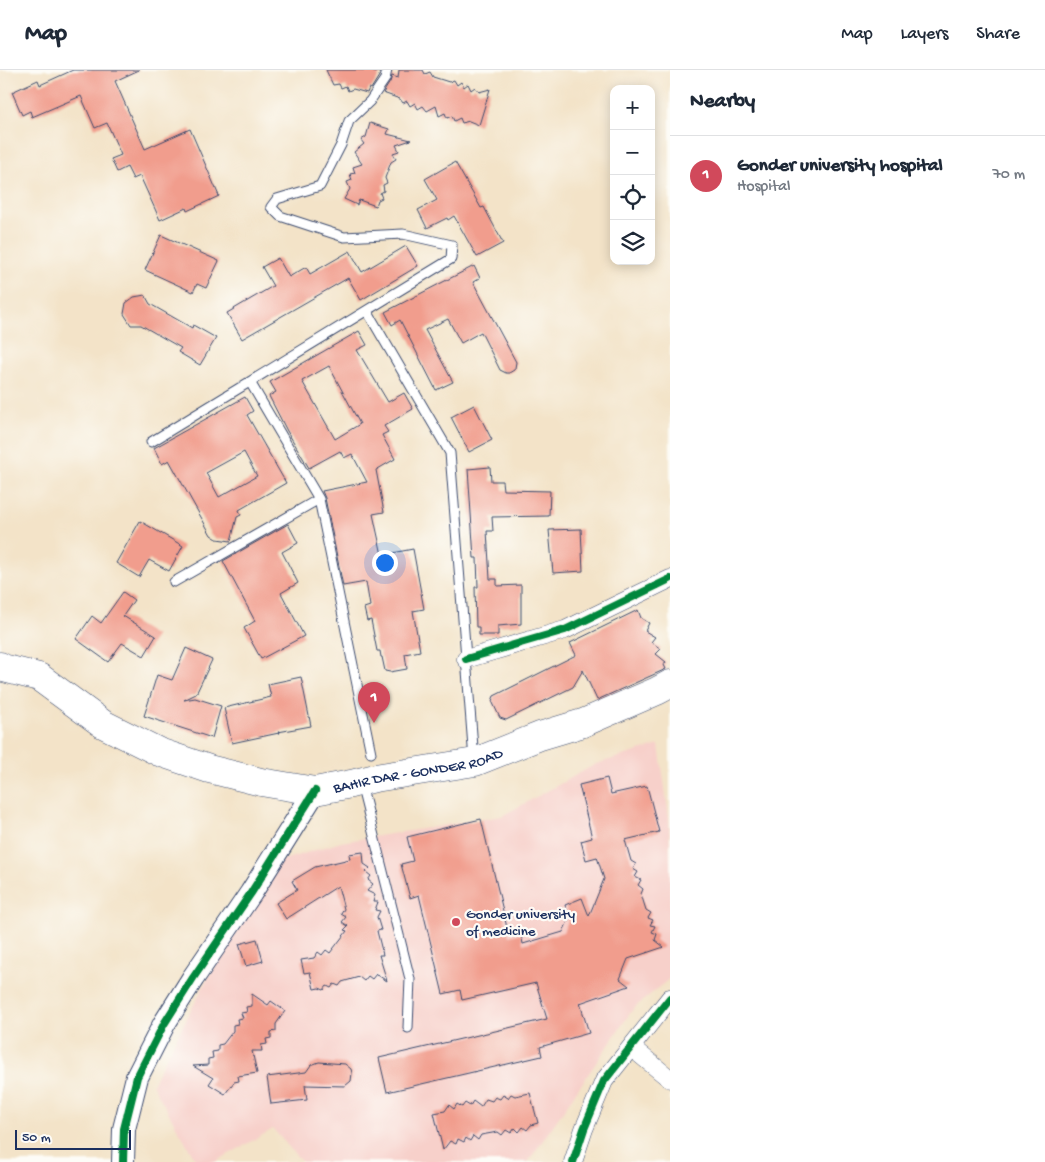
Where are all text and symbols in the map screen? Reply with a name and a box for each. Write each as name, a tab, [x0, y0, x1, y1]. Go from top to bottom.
text: Map	[25, 20, 67, 49]
text: Map	[841, 24, 873, 45]
text: Layers	[901, 24, 948, 45]
text: Share	[976, 24, 1020, 45]
map controls	[610, 85, 655, 265]
button: +	[610, 85, 655, 130]
text: Nearby	[690, 90, 755, 115]
button: −	[610, 130, 655, 175]
text: Gonder university hospital	[737, 155, 943, 178]
text: 1	[703, 166, 709, 185]
text: 70 m	[992, 166, 1025, 185]
button: locate	[610, 175, 655, 220]
text: Hospital	[737, 178, 791, 197]
button: layers	[610, 220, 655, 265]
your location	[372, 550, 398, 576]
pin: 1	[358, 682, 390, 723]
street label: BAHIR DAR - GONDER ROAD	[331, 745, 506, 798]
place label: Gonder university of medicine	[466, 906, 576, 941]
marker: Gonder university of medicine	[450, 916, 462, 928]
scale bar	[15, 1127, 131, 1150]
text: 50 m	[22, 1130, 51, 1147]

